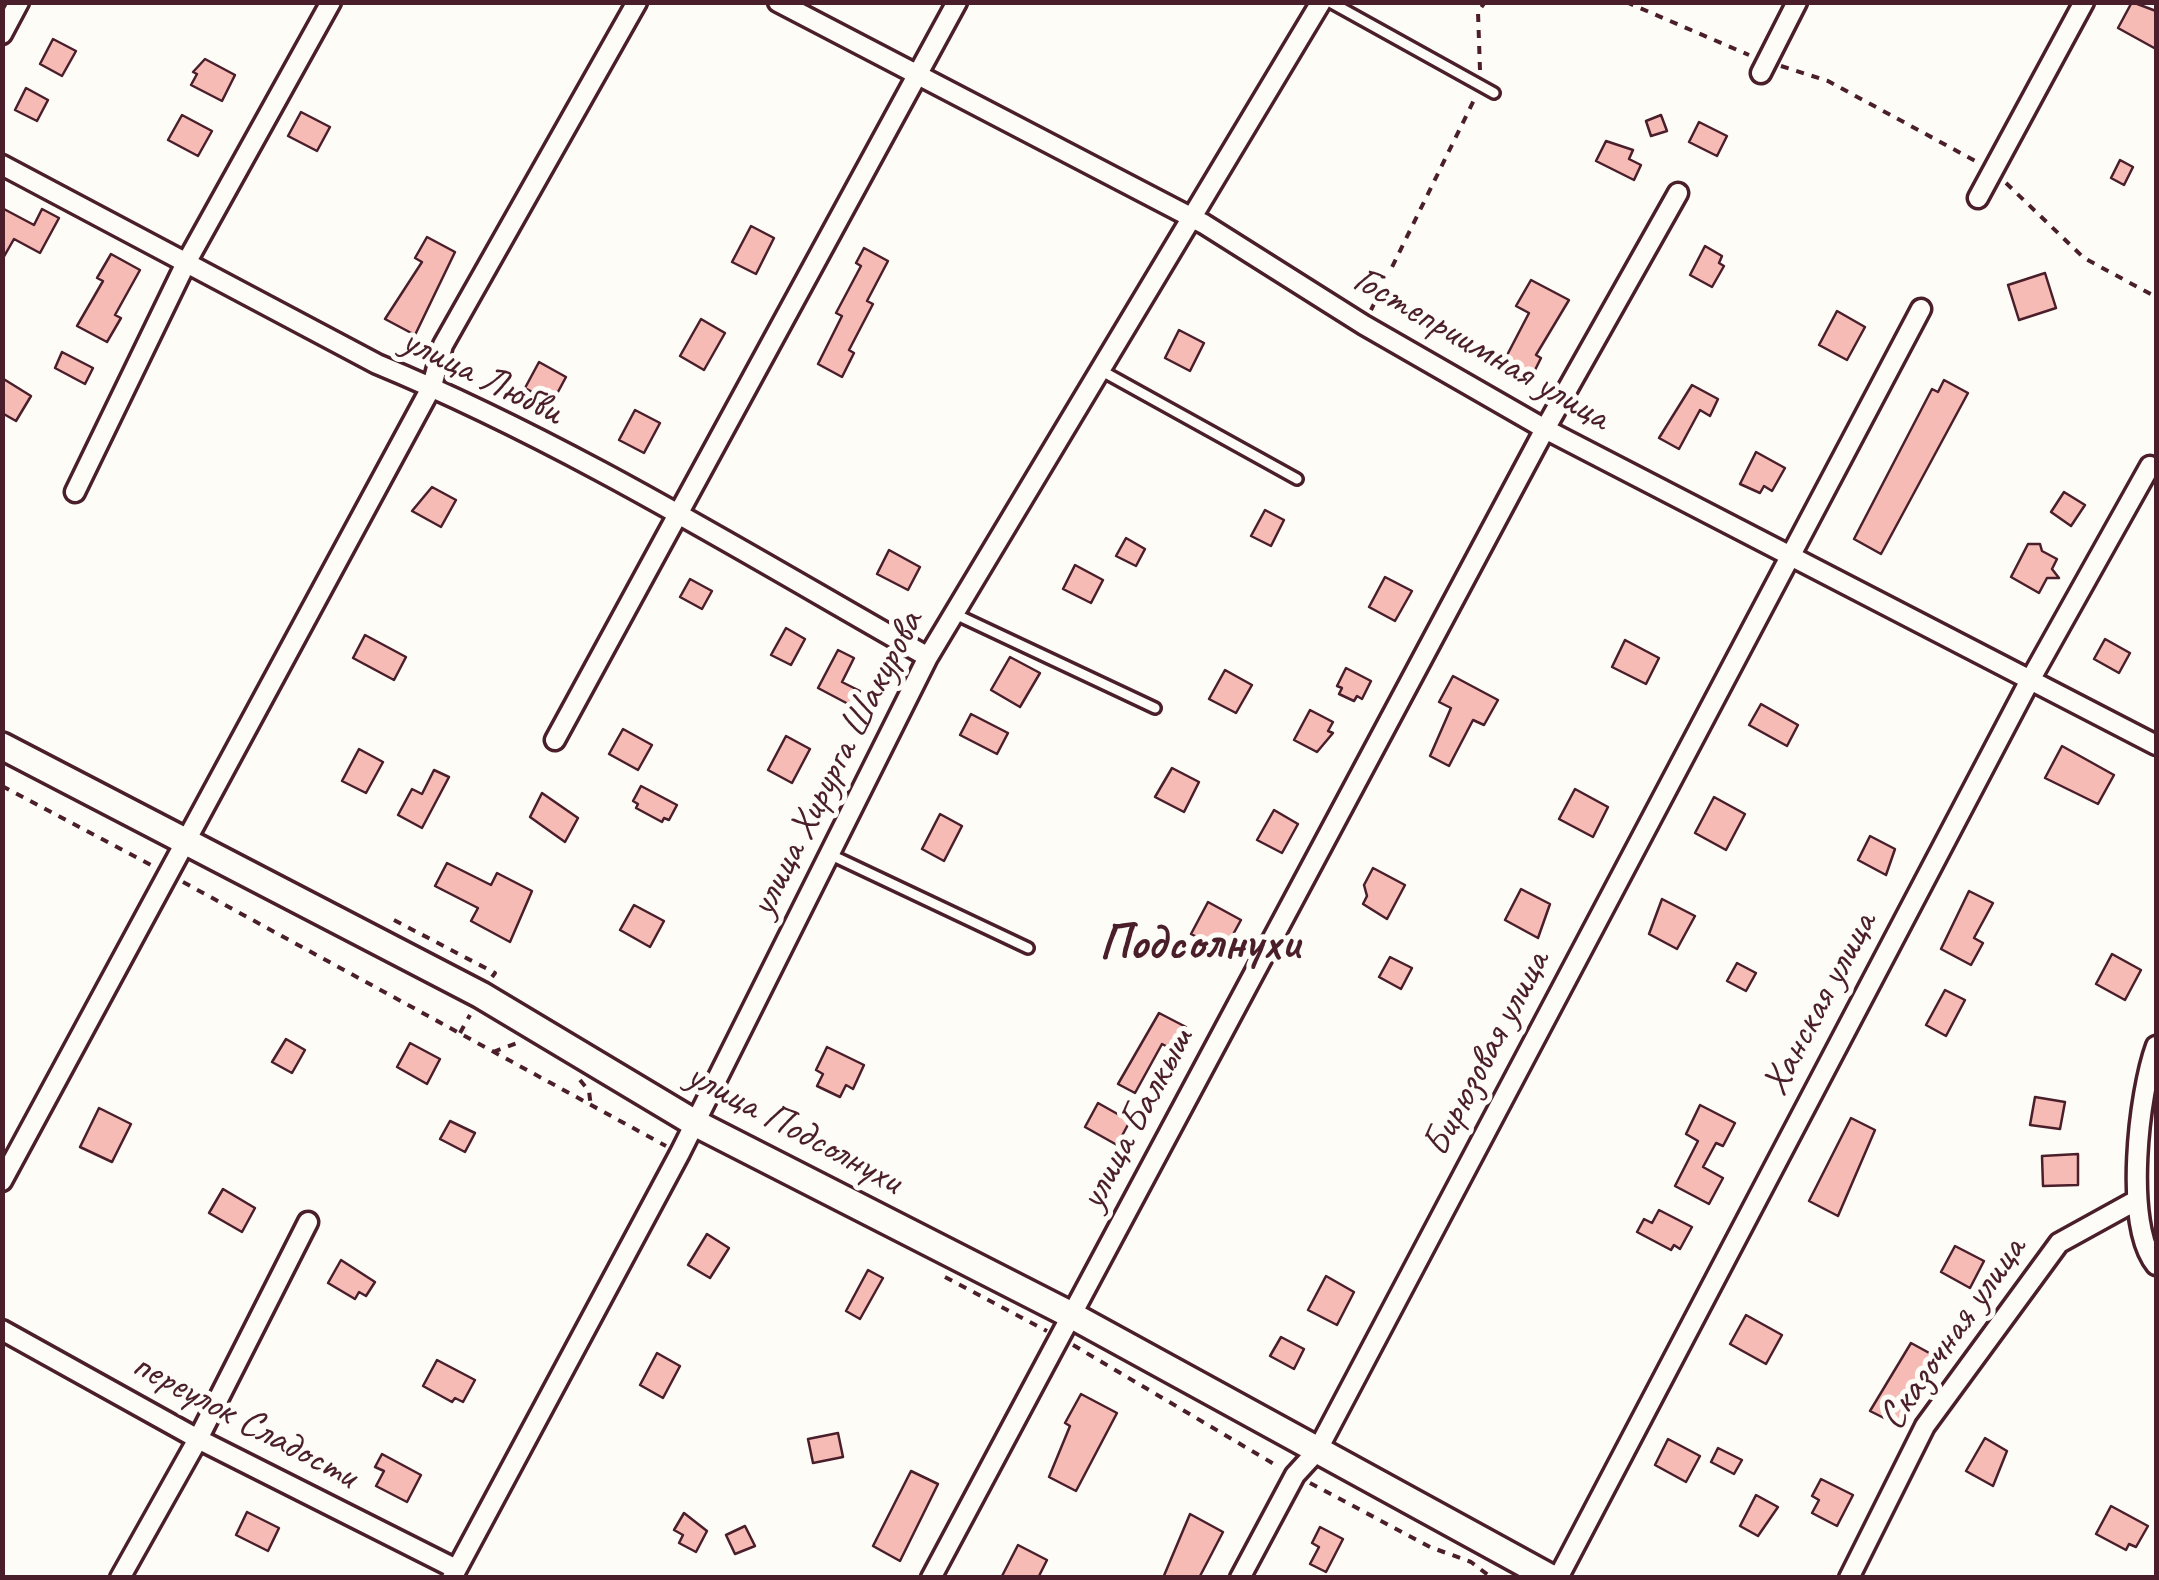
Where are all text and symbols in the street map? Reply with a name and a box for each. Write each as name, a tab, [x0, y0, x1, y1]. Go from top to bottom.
street label: Гостеприимная улица	[1344, 256, 1618, 442]
street label: улица Любви	[394, 317, 570, 437]
street label: улица Хирурга Шакурова	[739, 603, 935, 925]
street label: Ханская улица	[1752, 905, 1888, 1103]
district label: Подсолнухи	[1099, 915, 1299, 975]
street label: Бирюзовая улица	[1413, 943, 1561, 1165]
street label: улица Балкыш	[1069, 1020, 1205, 1218]
street label: улица Подсолнухи	[678, 1052, 910, 1206]
street label: Сказочная улица	[1869, 1228, 2037, 1440]
street label: переулок Сладости	[123, 1342, 365, 1500]

